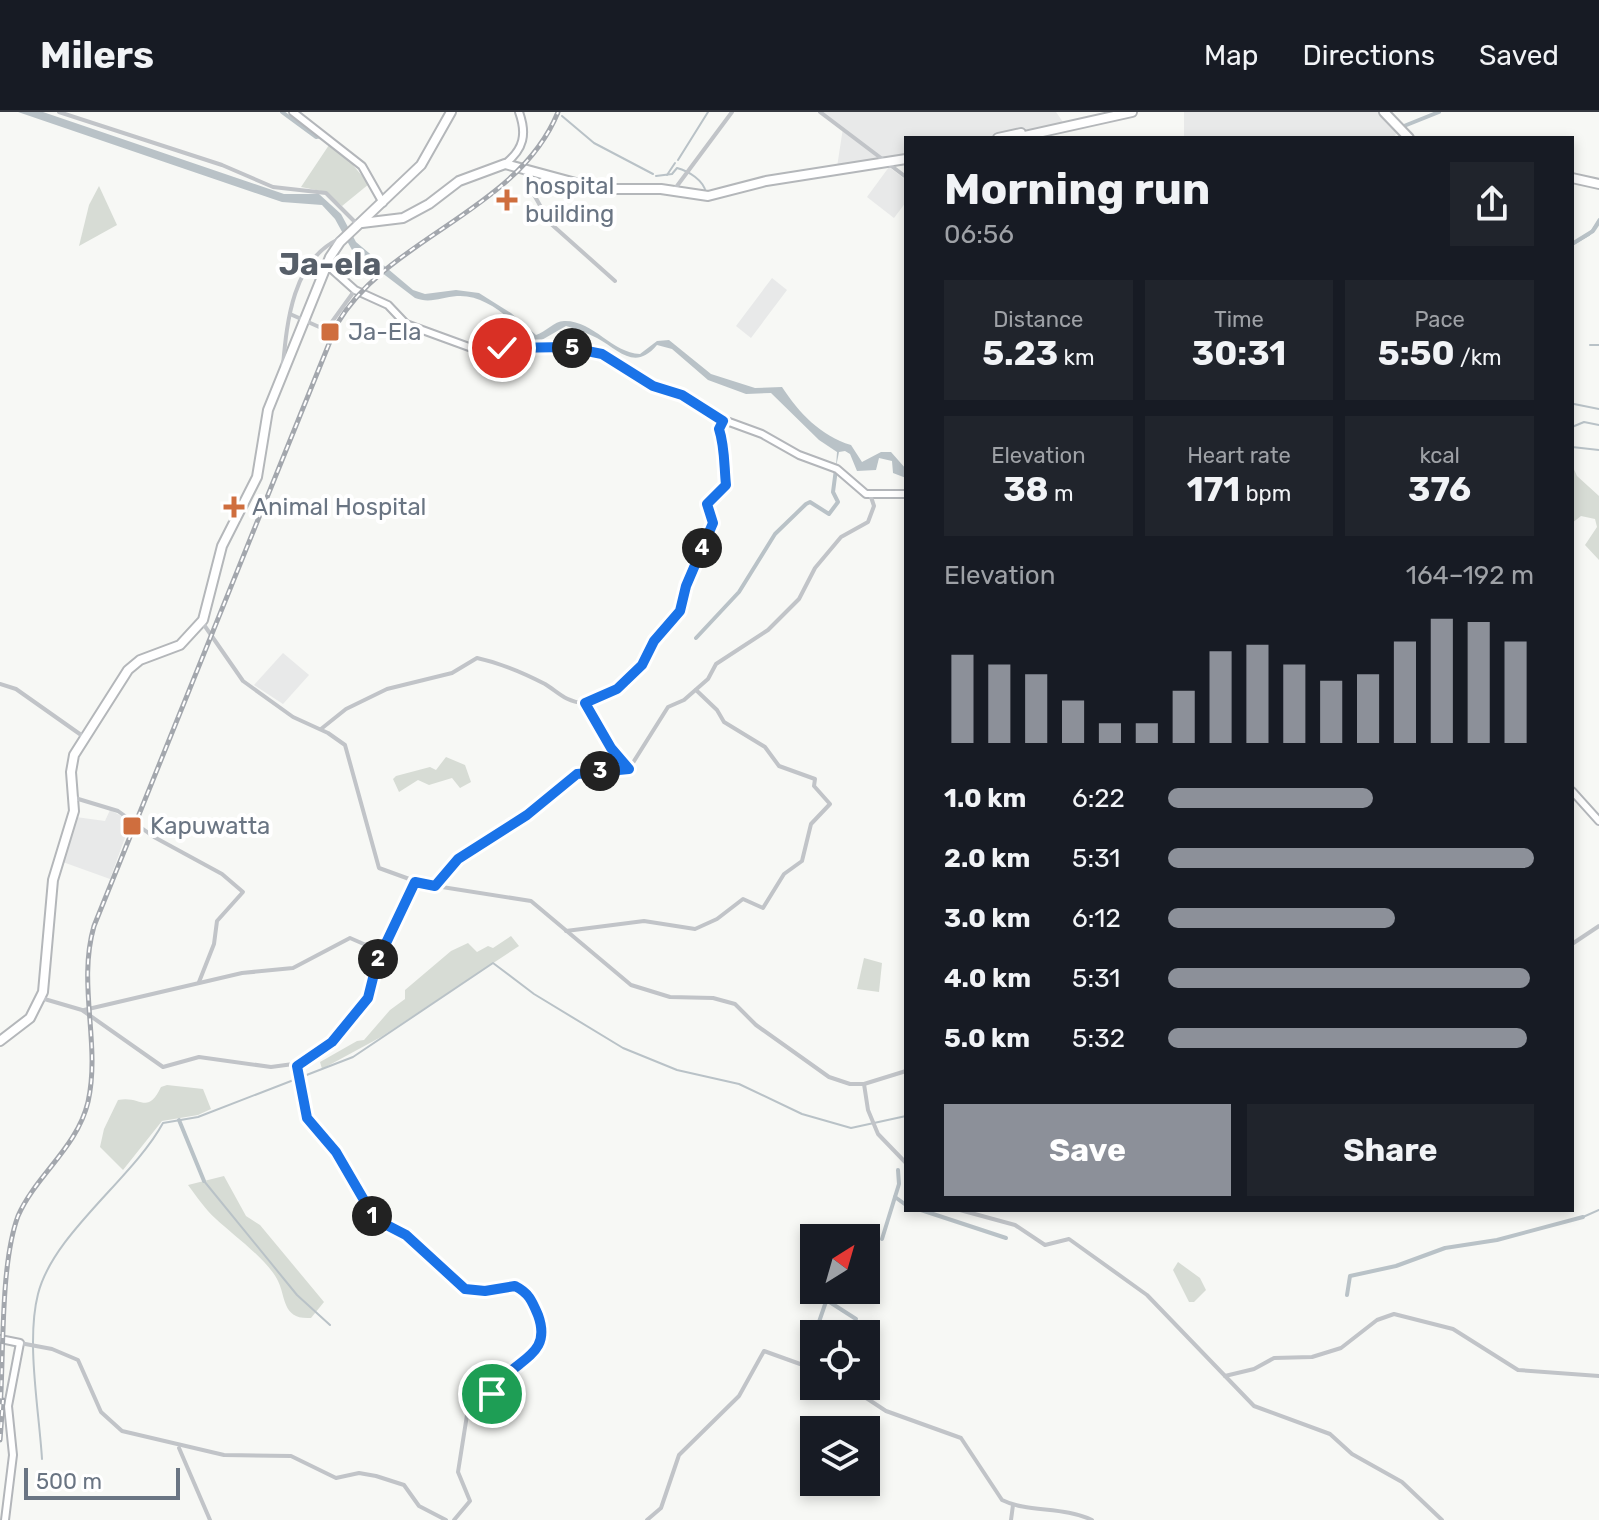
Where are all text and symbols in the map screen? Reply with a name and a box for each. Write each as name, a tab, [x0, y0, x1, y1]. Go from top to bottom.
text: Milers	[40, 32, 154, 78]
text: Map	[1204, 39, 1258, 72]
text: Directions	[1302, 39, 1435, 72]
text: Saved	[1479, 39, 1559, 72]
button: share	[1450, 162, 1534, 246]
text: Morning run	[944, 163, 1210, 215]
place label: hospital building	[525, 172, 614, 228]
marker: hospital building	[496, 189, 518, 211]
text: 06:56	[944, 219, 1014, 250]
district label: Ja-ela	[279, 245, 381, 283]
text: Distance	[993, 306, 1083, 333]
text: Time	[1214, 306, 1264, 333]
text: Pace	[1414, 306, 1465, 333]
pin	[468, 314, 536, 382]
place label: Ja-Ela	[348, 318, 421, 346]
marker: Ja-Ela	[319, 321, 341, 343]
icon: check	[480, 326, 524, 370]
pin: 5	[552, 328, 592, 368]
text: 5.23	[982, 333, 1058, 374]
text: 30:31	[1192, 333, 1286, 374]
text: 5:50	[1378, 333, 1455, 374]
text: 5	[565, 334, 579, 361]
text: km	[1058, 344, 1094, 371]
text: /km	[1455, 344, 1502, 371]
text: Elevation	[991, 442, 1085, 469]
text: Heart rate	[1187, 442, 1291, 469]
text: kcal	[1419, 442, 1460, 469]
text: 38	[1003, 469, 1049, 510]
text: 171	[1187, 469, 1240, 510]
text: 376	[1408, 469, 1471, 510]
text: m	[1049, 480, 1074, 507]
text: bpm	[1240, 480, 1291, 507]
place label: Animal Hospital	[252, 493, 426, 521]
marker: Animal Hospital	[223, 496, 245, 518]
pin: 4	[682, 528, 722, 568]
text: 4	[694, 534, 710, 561]
text: Elevation	[944, 560, 1055, 591]
text: 164–192 m	[1406, 560, 1534, 591]
pin: 3	[580, 751, 620, 791]
text: 3	[593, 757, 607, 784]
text: 1.0 km	[944, 783, 1026, 814]
text: 6:22	[1072, 783, 1125, 814]
place label: Kapuwatta	[150, 812, 270, 840]
marker: Kapuwatta	[121, 815, 143, 837]
text: 2.0 km	[944, 843, 1030, 874]
text: 5:31	[1072, 843, 1120, 874]
text: 3.0 km	[944, 903, 1031, 934]
text: 6:12	[1072, 903, 1121, 934]
pin: 2	[358, 939, 398, 979]
text: 2	[371, 945, 385, 972]
text: 4.0 km	[944, 963, 1031, 994]
text: 5:31	[1072, 963, 1120, 994]
text: 5.0 km	[944, 1023, 1030, 1054]
text: 5:32	[1072, 1023, 1125, 1054]
button: Save	[944, 1104, 1231, 1196]
button: Share	[1247, 1104, 1534, 1196]
pin: 1	[352, 1196, 392, 1236]
text: 1	[367, 1202, 377, 1229]
north arrow	[800, 1224, 880, 1304]
map controls	[800, 1224, 880, 1496]
button: locate	[800, 1320, 880, 1400]
pin	[458, 1360, 526, 1428]
icon: arrive	[470, 1372, 514, 1416]
button: layers	[800, 1416, 880, 1496]
scale bar	[24, 1464, 180, 1500]
text: 500 m	[36, 1468, 102, 1495]

